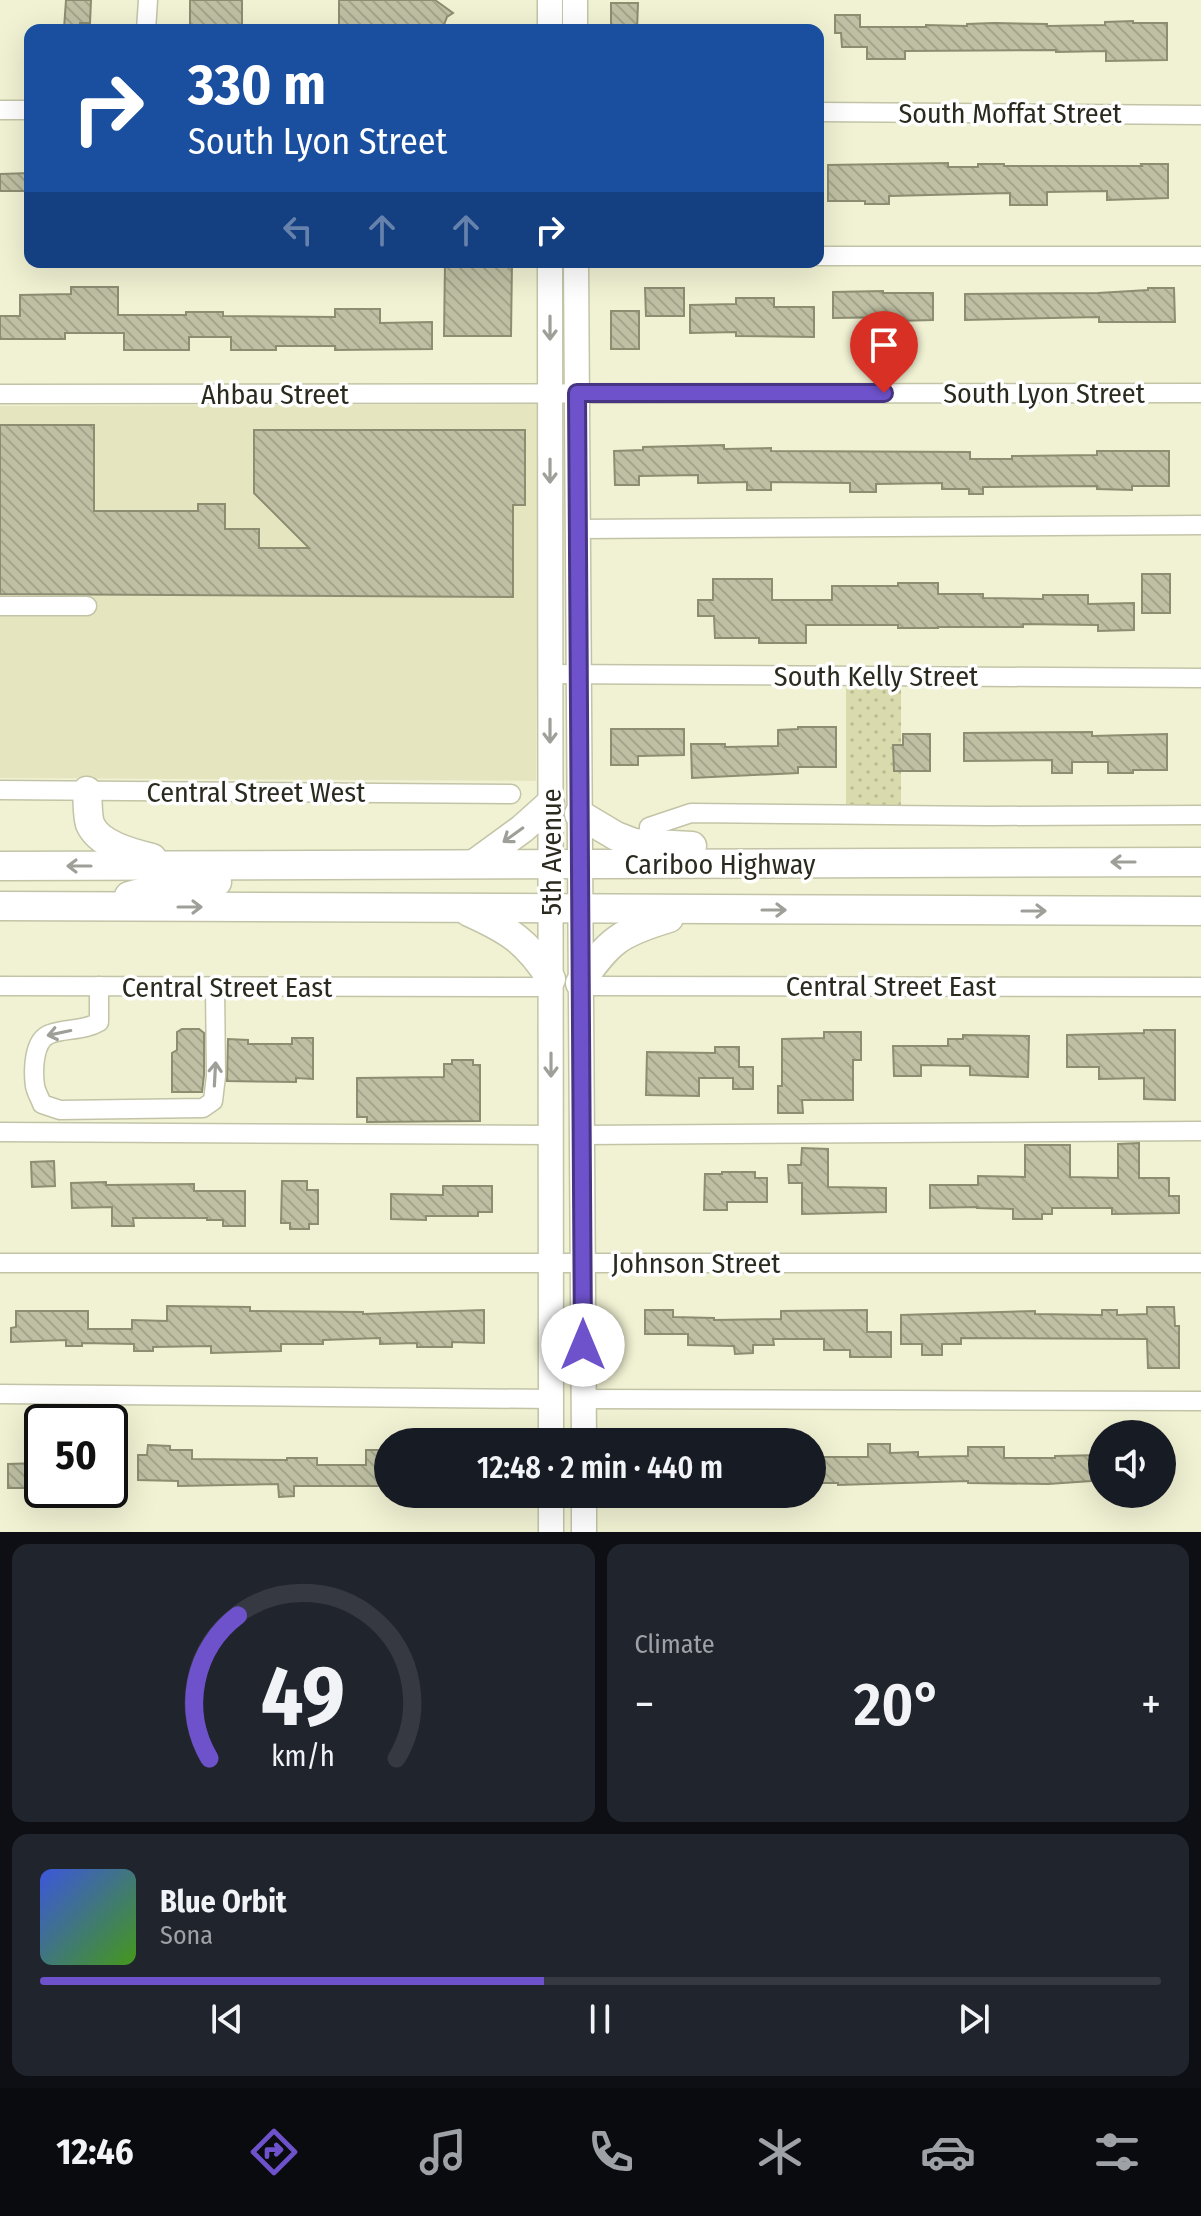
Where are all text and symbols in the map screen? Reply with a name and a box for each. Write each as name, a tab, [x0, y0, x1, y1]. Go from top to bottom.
text: 330 m	[188, 52, 326, 119]
icon: right	[56, 56, 160, 160]
street label: South Moffat Street	[898, 97, 1122, 130]
text: South Lyon Street	[188, 120, 447, 164]
icon: left	[276, 208, 320, 252]
icon: ahead	[360, 208, 404, 252]
icon: ahead	[444, 208, 488, 252]
icon: right	[528, 208, 572, 252]
pin	[850, 311, 918, 393]
one-way arrow	[542, 314, 558, 341]
icon: arrive	[862, 323, 906, 367]
street label: South Lyon Street	[943, 377, 1146, 410]
street label: Ahbau Street	[201, 378, 350, 411]
one-way arrow	[542, 457, 558, 484]
street label: South Kelly Street	[774, 660, 979, 693]
one-way arrow	[542, 717, 558, 744]
street label: Central Street West	[147, 776, 366, 809]
street label: 5th Avenue	[535, 788, 568, 916]
one-way arrow	[503, 826, 524, 843]
street label: Cariboo Highway	[624, 848, 816, 881]
one-way arrow	[1110, 855, 1137, 870]
one-way arrow	[66, 858, 93, 874]
one-way arrow	[176, 899, 203, 915]
one-way arrow	[760, 902, 787, 918]
one-way arrow	[1020, 903, 1047, 919]
street label: Central Street East	[786, 970, 997, 1003]
street label: Central Street East	[122, 971, 333, 1004]
one-way arrow	[47, 1026, 73, 1041]
one-way arrow	[543, 1051, 559, 1078]
one-way arrow	[208, 1061, 223, 1088]
street label: Johnson Street	[612, 1247, 781, 1280]
position arrow	[541, 1303, 625, 1387]
speed limit sign: 50	[24, 1404, 128, 1508]
map controls	[1088, 1420, 1176, 1508]
button: sound	[1088, 1420, 1176, 1508]
text: 12:48 · 2 min · 440 m	[477, 1450, 723, 1486]
text: Climate	[635, 1629, 715, 1660]
text: 49	[261, 1647, 345, 1747]
text: 20°	[854, 1669, 942, 1741]
text: −	[635, 1678, 654, 1731]
text: +	[1141, 1678, 1161, 1731]
text: km/h	[271, 1739, 335, 1774]
text: Blue Orbit	[160, 1884, 286, 1920]
text: Sona	[160, 1920, 213, 1951]
icon: previous	[205, 1997, 249, 2041]
icon: pause	[578, 1997, 622, 2041]
icon: next	[952, 1997, 996, 2041]
icon: directions	[246, 2124, 302, 2180]
icon: music	[415, 2124, 471, 2180]
icon: phone	[583, 2124, 639, 2180]
icon: climate	[752, 2124, 808, 2180]
icon: car	[920, 2124, 976, 2180]
icon: filters	[1089, 2124, 1145, 2180]
text: 12:46	[56, 2130, 134, 2174]

